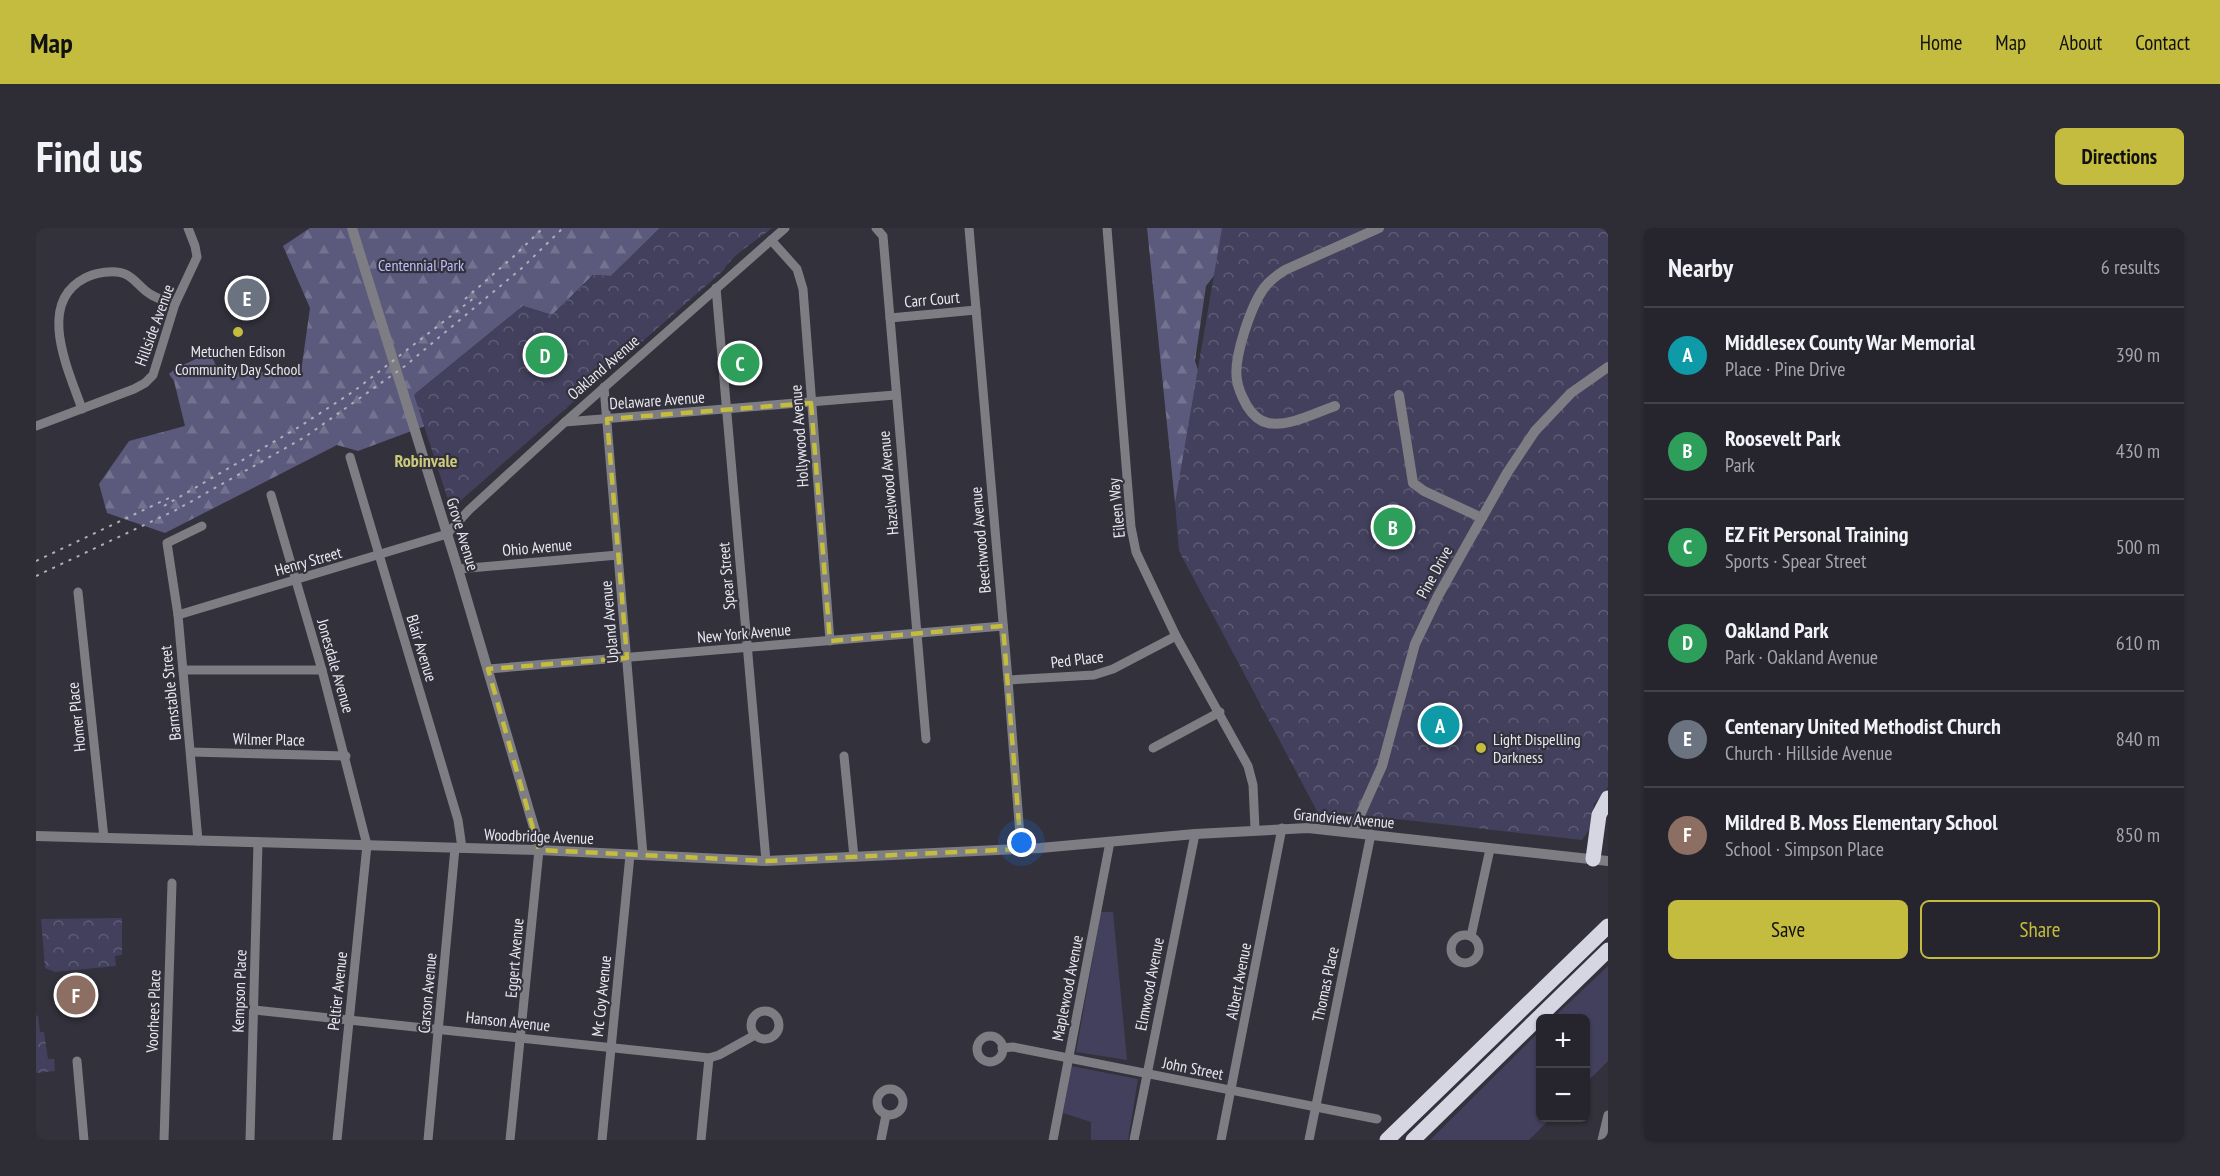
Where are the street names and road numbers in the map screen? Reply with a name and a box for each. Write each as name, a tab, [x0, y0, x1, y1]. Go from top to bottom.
street label: Hillside Avenue	[130, 281, 178, 369]
street label: Carr Court	[903, 287, 961, 311]
street label: Oakland Avenue	[563, 330, 643, 404]
street label: Hollywood Avenue	[785, 384, 813, 488]
street label: Delaware Avenue	[609, 387, 705, 413]
street label: Hazelwood Avenue	[873, 430, 903, 536]
street label: Eileen Way	[1103, 477, 1129, 539]
street label: Beechwood Avenue	[965, 486, 995, 594]
street label: Grove Avenue	[442, 495, 484, 573]
street label: Ohio Avenue	[501, 534, 573, 560]
street label: Spear Street	[713, 541, 739, 611]
street label: Henry Street	[272, 542, 344, 580]
street label: Pine Drive	[1411, 542, 1457, 602]
street label: Upland Avenue	[595, 580, 623, 664]
street label: Blair Avenue	[402, 612, 442, 684]
street label: Jonesdale Avenue	[313, 616, 359, 715]
street label: New York Avenue	[696, 619, 792, 647]
street label: Barnstable Street	[155, 644, 185, 741]
street label: Ped Place	[1049, 646, 1105, 672]
street label: Homer Place	[62, 681, 90, 753]
street label: Wilmer Place	[233, 728, 305, 750]
street label: Grandview Avenue	[1293, 804, 1395, 832]
street label: Woodbridge Avenue	[484, 824, 594, 848]
street label: Eggert Avenue	[501, 917, 527, 999]
street label: Maplewood Avenue	[1047, 933, 1087, 1043]
street label: Elmwood Avenue	[1130, 936, 1168, 1032]
street label: Albert Avenue	[1221, 941, 1255, 1021]
street label: Thomas Place	[1307, 945, 1343, 1023]
street label: Kempson Place	[228, 949, 250, 1033]
street label: Peltier Avenue	[323, 950, 351, 1032]
street label: Carson Avenue	[414, 952, 440, 1034]
street label: Mc Coy Avenue	[587, 954, 615, 1038]
street label: Voorhees Place	[142, 969, 164, 1054]
street label: Hanson Avenue	[465, 1007, 551, 1035]
street label: John Street	[1160, 1052, 1226, 1084]

